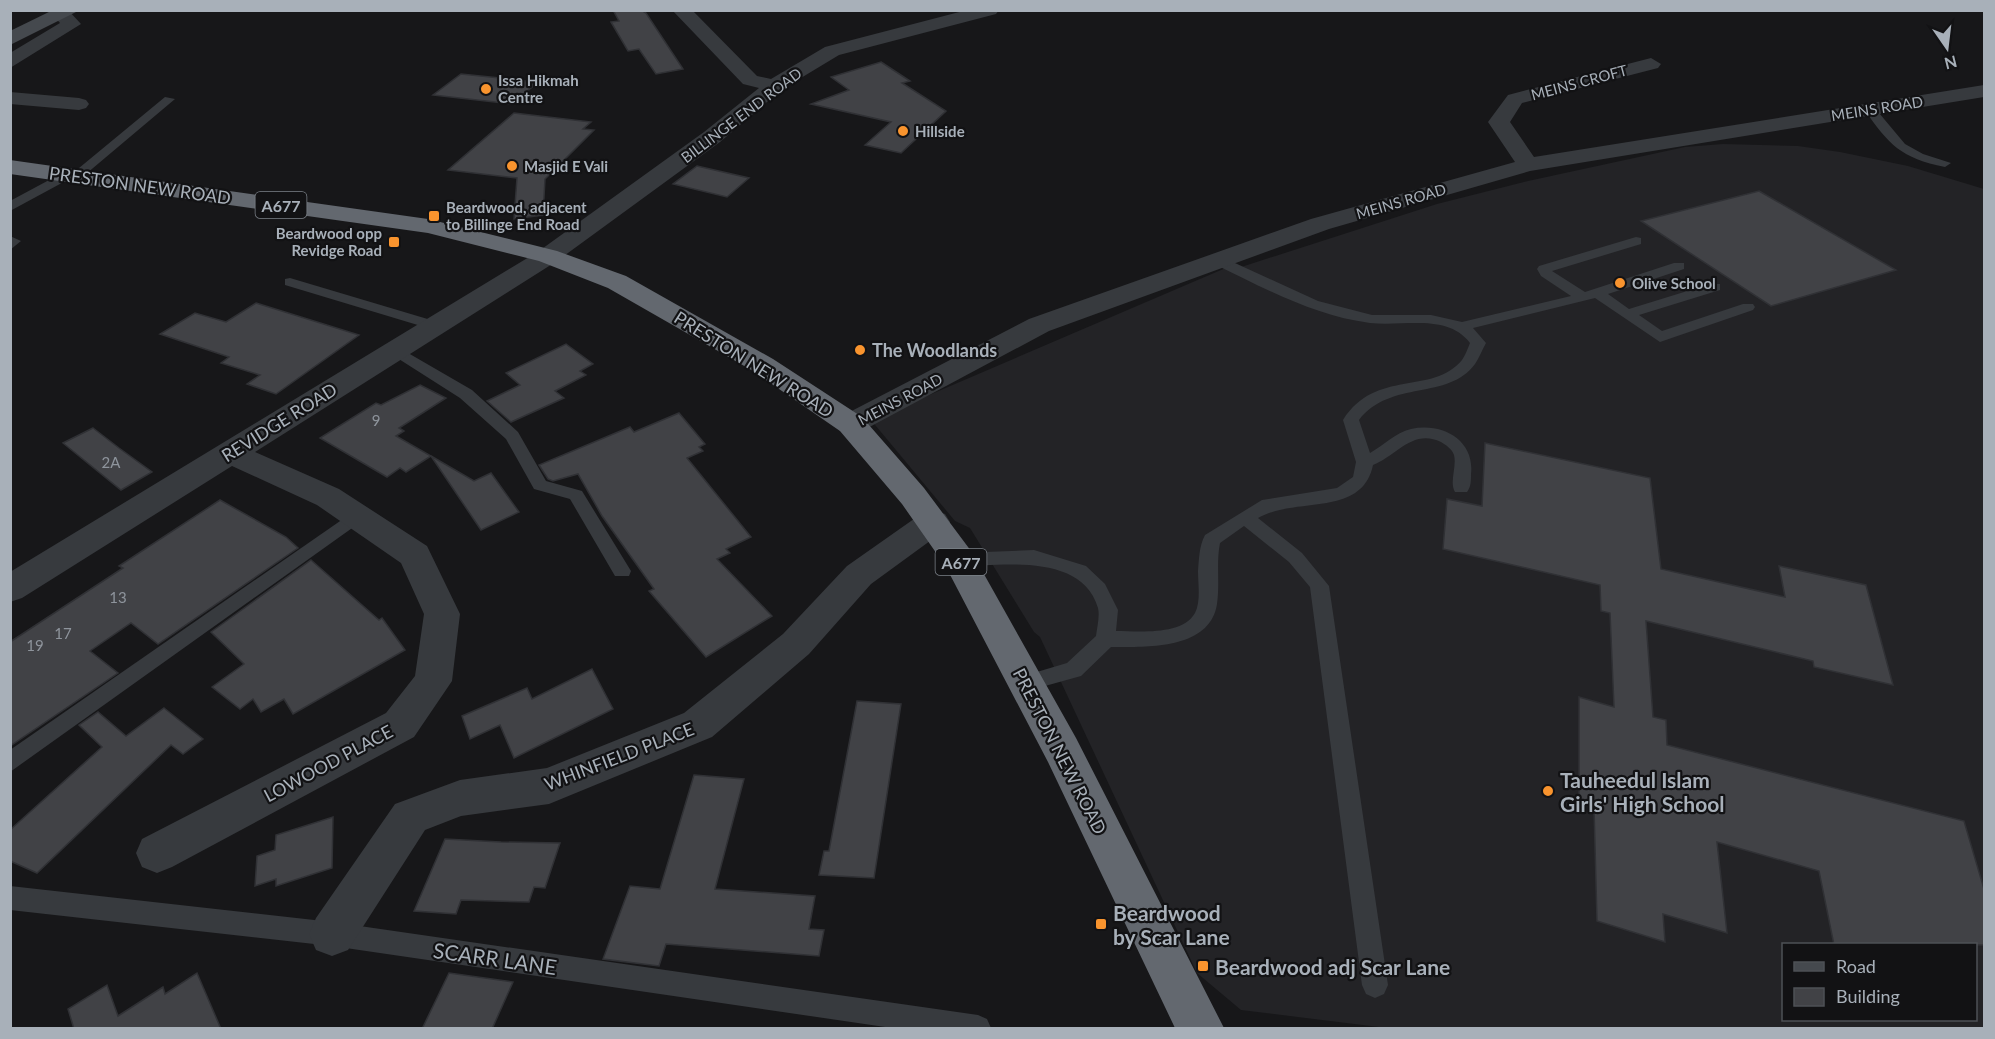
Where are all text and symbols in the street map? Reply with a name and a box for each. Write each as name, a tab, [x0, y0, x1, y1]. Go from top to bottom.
north arrow	[1917, 18, 1977, 78]
text: N	[1942, 52, 1959, 74]
street label: MEINS CROFT	[1529, 60, 1629, 103]
street label: BILLINGE END ROAD	[677, 64, 805, 166]
place label: Issa Hikmah Centre	[498, 71, 579, 106]
marker: Issa Hikmah Centre	[479, 82, 493, 96]
street label: MEINS ROAD	[1830, 92, 1924, 124]
place label: Hillside	[915, 122, 965, 140]
marker: Hillside	[896, 124, 910, 138]
place label: Masjid E Vali	[524, 157, 608, 175]
marker: Masjid E Vali	[505, 159, 519, 173]
street label: PRESTON NEW ROAD	[48, 161, 232, 209]
street label: MEINS ROAD	[1354, 180, 1448, 222]
road number: A677	[256, 192, 306, 218]
place label: Beardwood, adjacent to Billinge End Road	[446, 198, 587, 233]
marker: Beardwood, adjacent to Billinge End Road	[427, 209, 441, 223]
place label: Beardwood opp Revidge Road	[276, 224, 382, 259]
marker: Beardwood opp Revidge Road	[387, 235, 401, 249]
place label: Olive School	[1632, 274, 1716, 292]
marker: Olive School	[1613, 276, 1627, 290]
street label: PRESTON NEW ROAD	[670, 306, 838, 422]
place label: The Woodlands	[872, 339, 997, 361]
marker: The Woodlands	[853, 343, 867, 357]
street label: MEINS ROAD	[855, 369, 945, 429]
street label: REVIDGE ROAD	[217, 378, 341, 466]
house number: 9	[372, 411, 380, 429]
house number: 2A	[102, 453, 121, 471]
road number: A677	[936, 549, 986, 575]
house number: 13	[109, 588, 127, 606]
house number: 17	[54, 624, 72, 642]
house number: 19	[26, 636, 44, 654]
street label: PRESTON NEW ROAD	[1009, 664, 1111, 838]
street label: WHINFIELD PLACE	[541, 717, 697, 795]
street label: LOWOOD PLACE	[260, 720, 396, 806]
place label: Tauheedul Islam Girls' High School	[1560, 767, 1725, 816]
marker: Tauheedul Islam Girls' High School	[1541, 784, 1555, 798]
place label: Beardwood by Scar Lane	[1113, 900, 1230, 949]
marker: Beardwood by Scar Lane	[1094, 917, 1108, 931]
street label: SCARR LANE	[432, 937, 558, 979]
legend	[1782, 943, 1977, 1021]
place label: Beardwood adj Scar Lane	[1215, 954, 1450, 979]
text: Road	[1836, 955, 1876, 977]
marker: Beardwood adj Scar Lane	[1196, 959, 1210, 973]
text: Building	[1836, 985, 1900, 1007]

